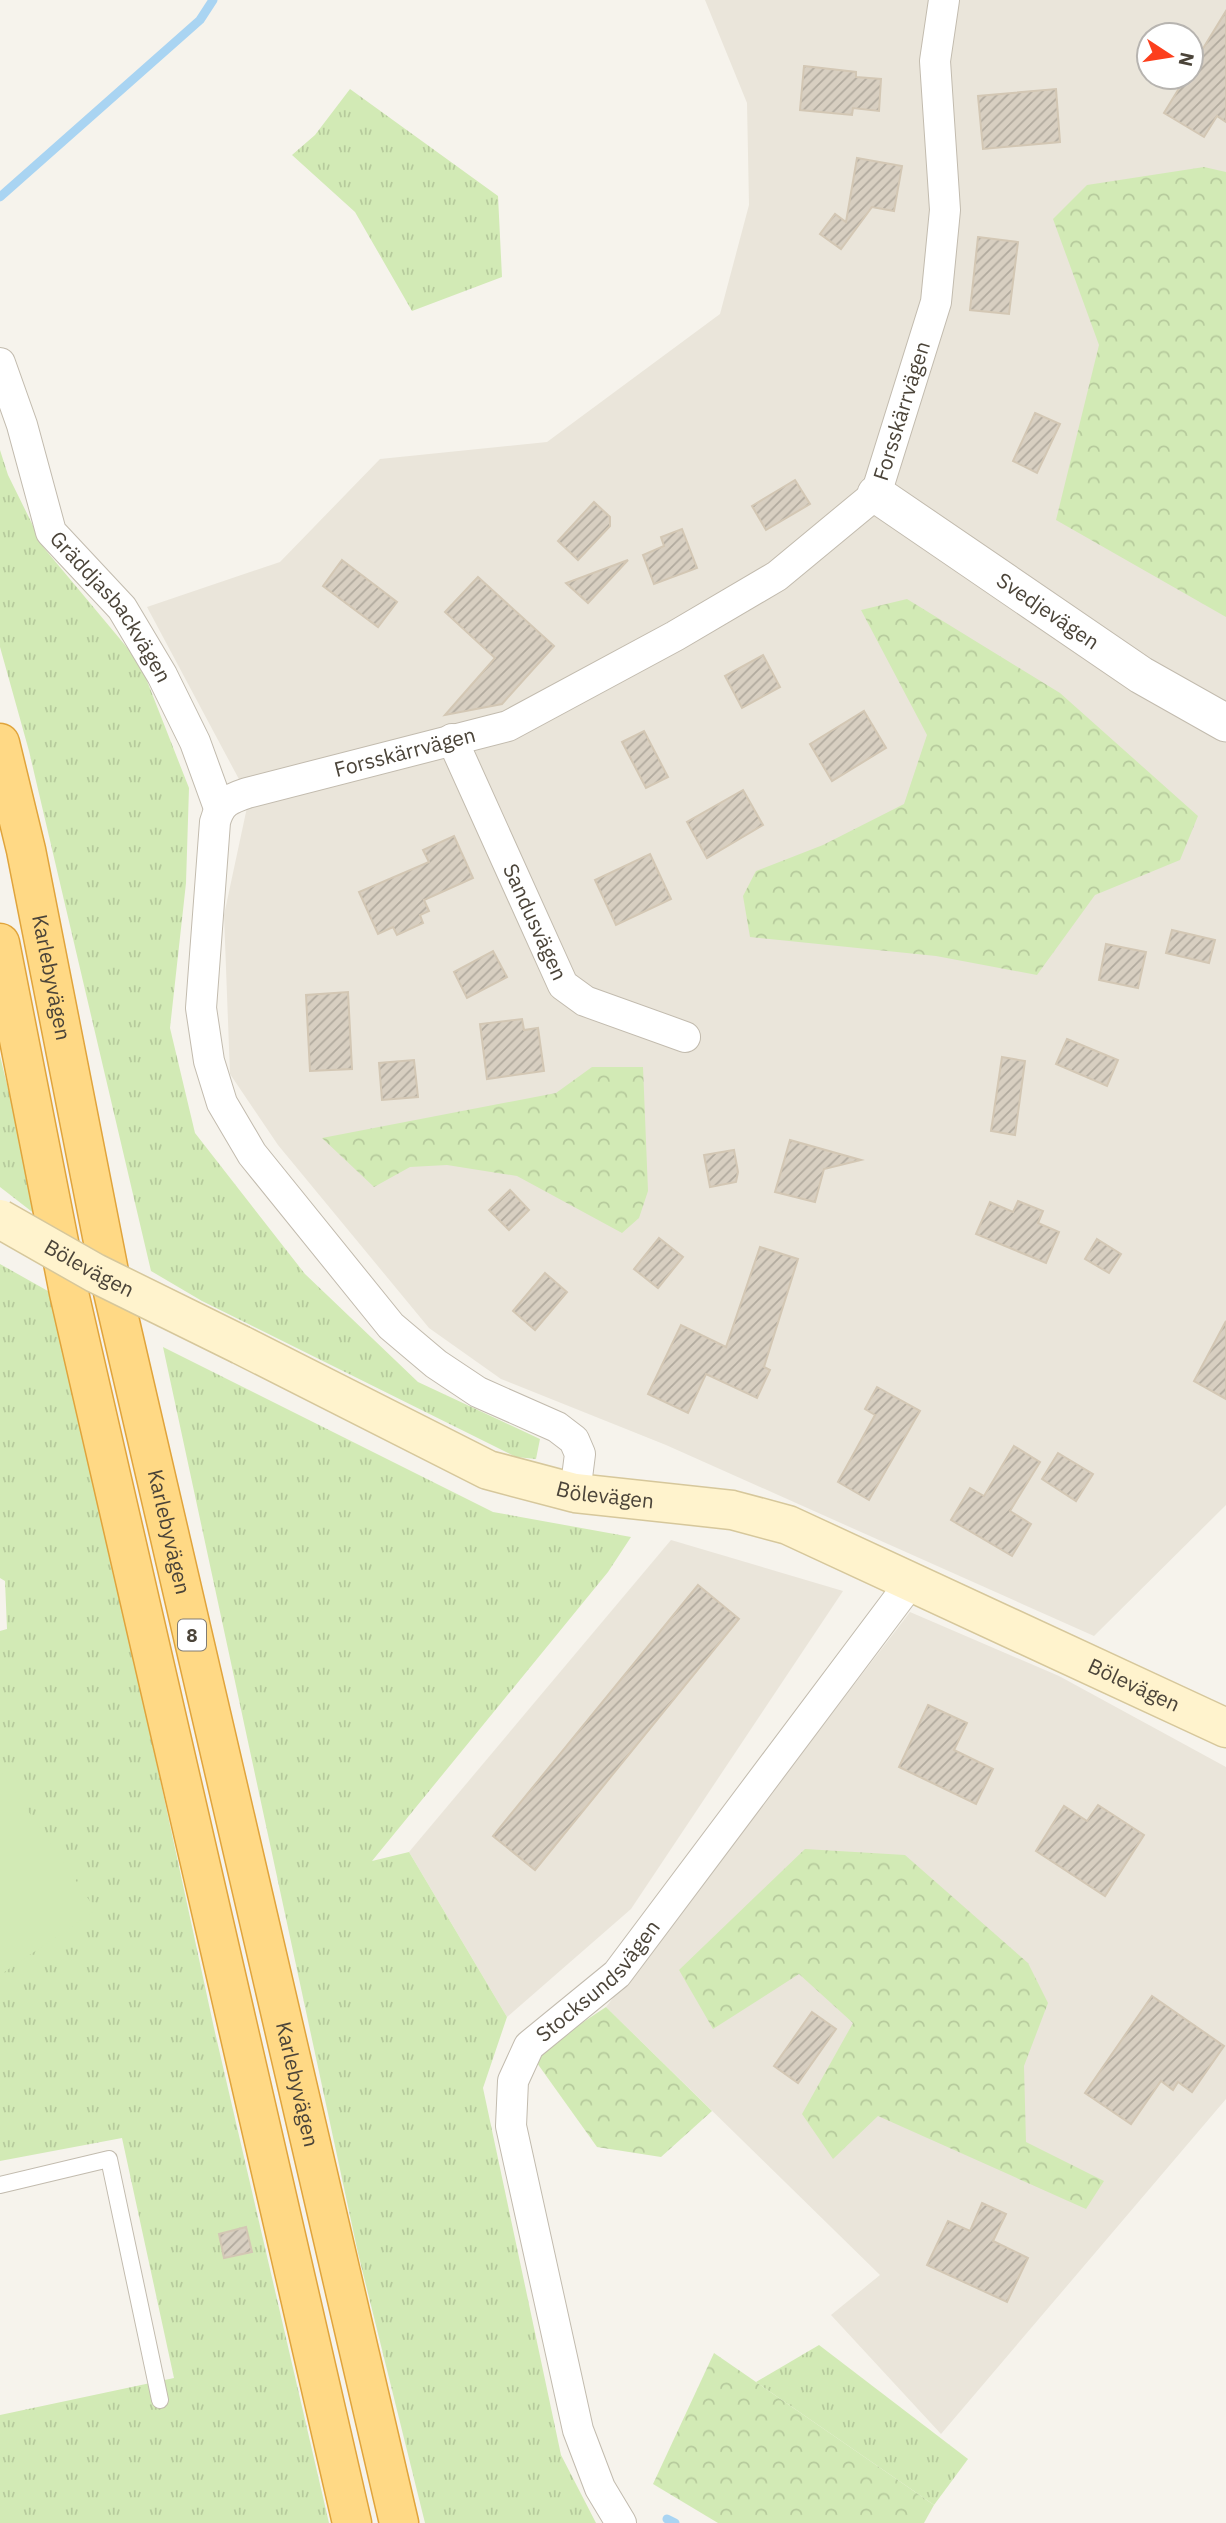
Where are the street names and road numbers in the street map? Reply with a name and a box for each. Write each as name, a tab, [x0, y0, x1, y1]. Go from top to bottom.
street label: Forsskärrvägen	[866, 337, 936, 484]
street label: Gräddjasbackvägen	[44, 525, 178, 687]
street label: Svedjevägen	[991, 566, 1105, 655]
street label: Forsskärrvägen	[331, 720, 478, 783]
street label: Sandusvägen	[497, 859, 574, 985]
street label: Karlebyvägen	[26, 912, 78, 1043]
street label: Bölevägen	[39, 1232, 139, 1303]
street label: Karlebyvägen	[142, 1466, 198, 1597]
street label: Bölevägen	[553, 1474, 656, 1514]
road number: 8	[178, 1620, 206, 1651]
street label: Bölevägen	[1084, 1651, 1185, 1718]
street label: Stocksundsvägen	[530, 1914, 666, 2048]
street label: Karlebyvägen	[270, 2019, 326, 2149]

